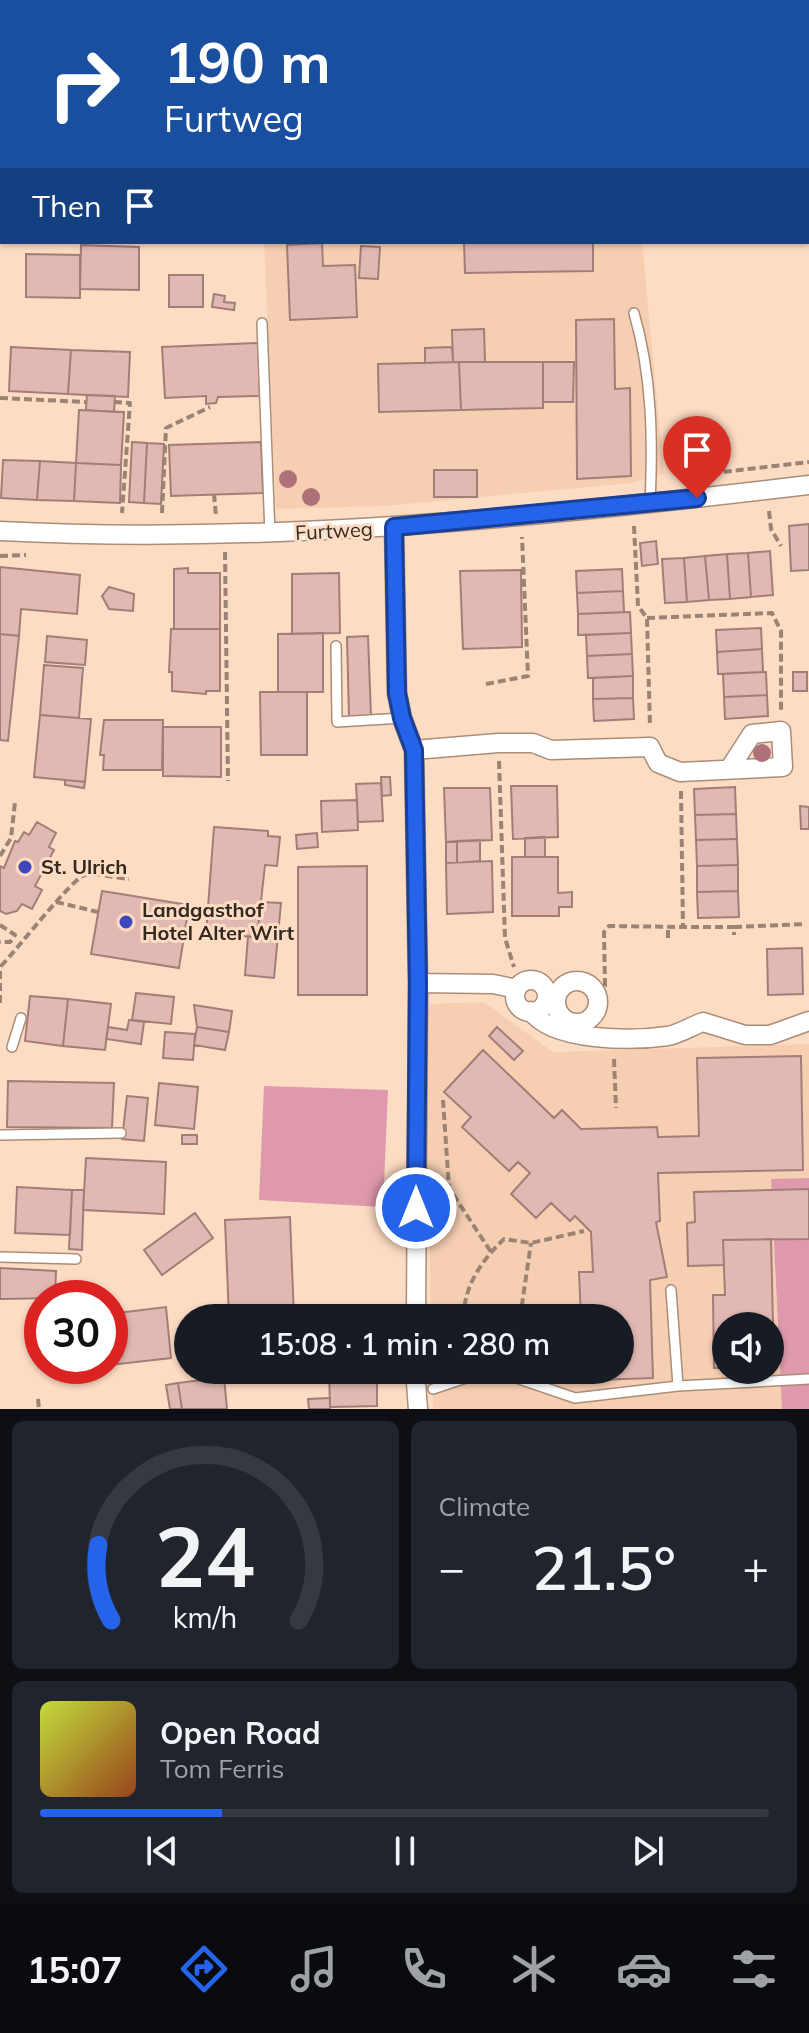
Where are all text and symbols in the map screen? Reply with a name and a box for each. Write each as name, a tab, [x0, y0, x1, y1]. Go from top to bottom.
text: 190 m	[164, 27, 331, 97]
icon: right	[32, 32, 136, 136]
text: Furtweg	[164, 96, 304, 141]
icon: arrive	[118, 184, 162, 228]
text: Then	[32, 187, 102, 225]
pin	[663, 416, 731, 498]
icon: arrive	[675, 428, 719, 472]
street label: Furtweg	[295, 516, 373, 545]
place label: St. Ulrich	[41, 854, 127, 879]
marker: St. Ulrich	[16, 858, 34, 876]
place label: Landgasthof Hotel Alter Wirt	[142, 897, 294, 945]
marker: Landgasthof Hotel Alter Wirt	[117, 913, 135, 931]
position arrow	[374, 1166, 458, 1250]
speed limit sign: 30	[24, 1280, 128, 1384]
map controls	[712, 1312, 784, 1384]
button: sound	[712, 1312, 784, 1384]
text: 15:08 · 1 min · 280 m	[258, 1325, 550, 1363]
text: Climate	[439, 1490, 530, 1523]
text: 24	[155, 1503, 255, 1608]
text: 21.5°	[531, 1530, 676, 1605]
text: −	[439, 1540, 465, 1595]
text: +	[743, 1540, 769, 1595]
text: km/h	[173, 1599, 238, 1635]
text: Open Road	[160, 1714, 321, 1752]
text: Tom Ferris	[160, 1752, 284, 1785]
icon: previous	[140, 1829, 184, 1873]
icon: pause	[383, 1829, 427, 1873]
icon: next	[626, 1829, 670, 1873]
icon: directions	[176, 1941, 232, 1997]
icon: music	[286, 1941, 342, 1997]
icon: phone	[396, 1941, 452, 1997]
icon: climate	[506, 1941, 562, 1997]
icon: car	[616, 1941, 672, 1997]
icon: filters	[726, 1941, 782, 1997]
text: 15:07	[27, 1947, 122, 1992]

